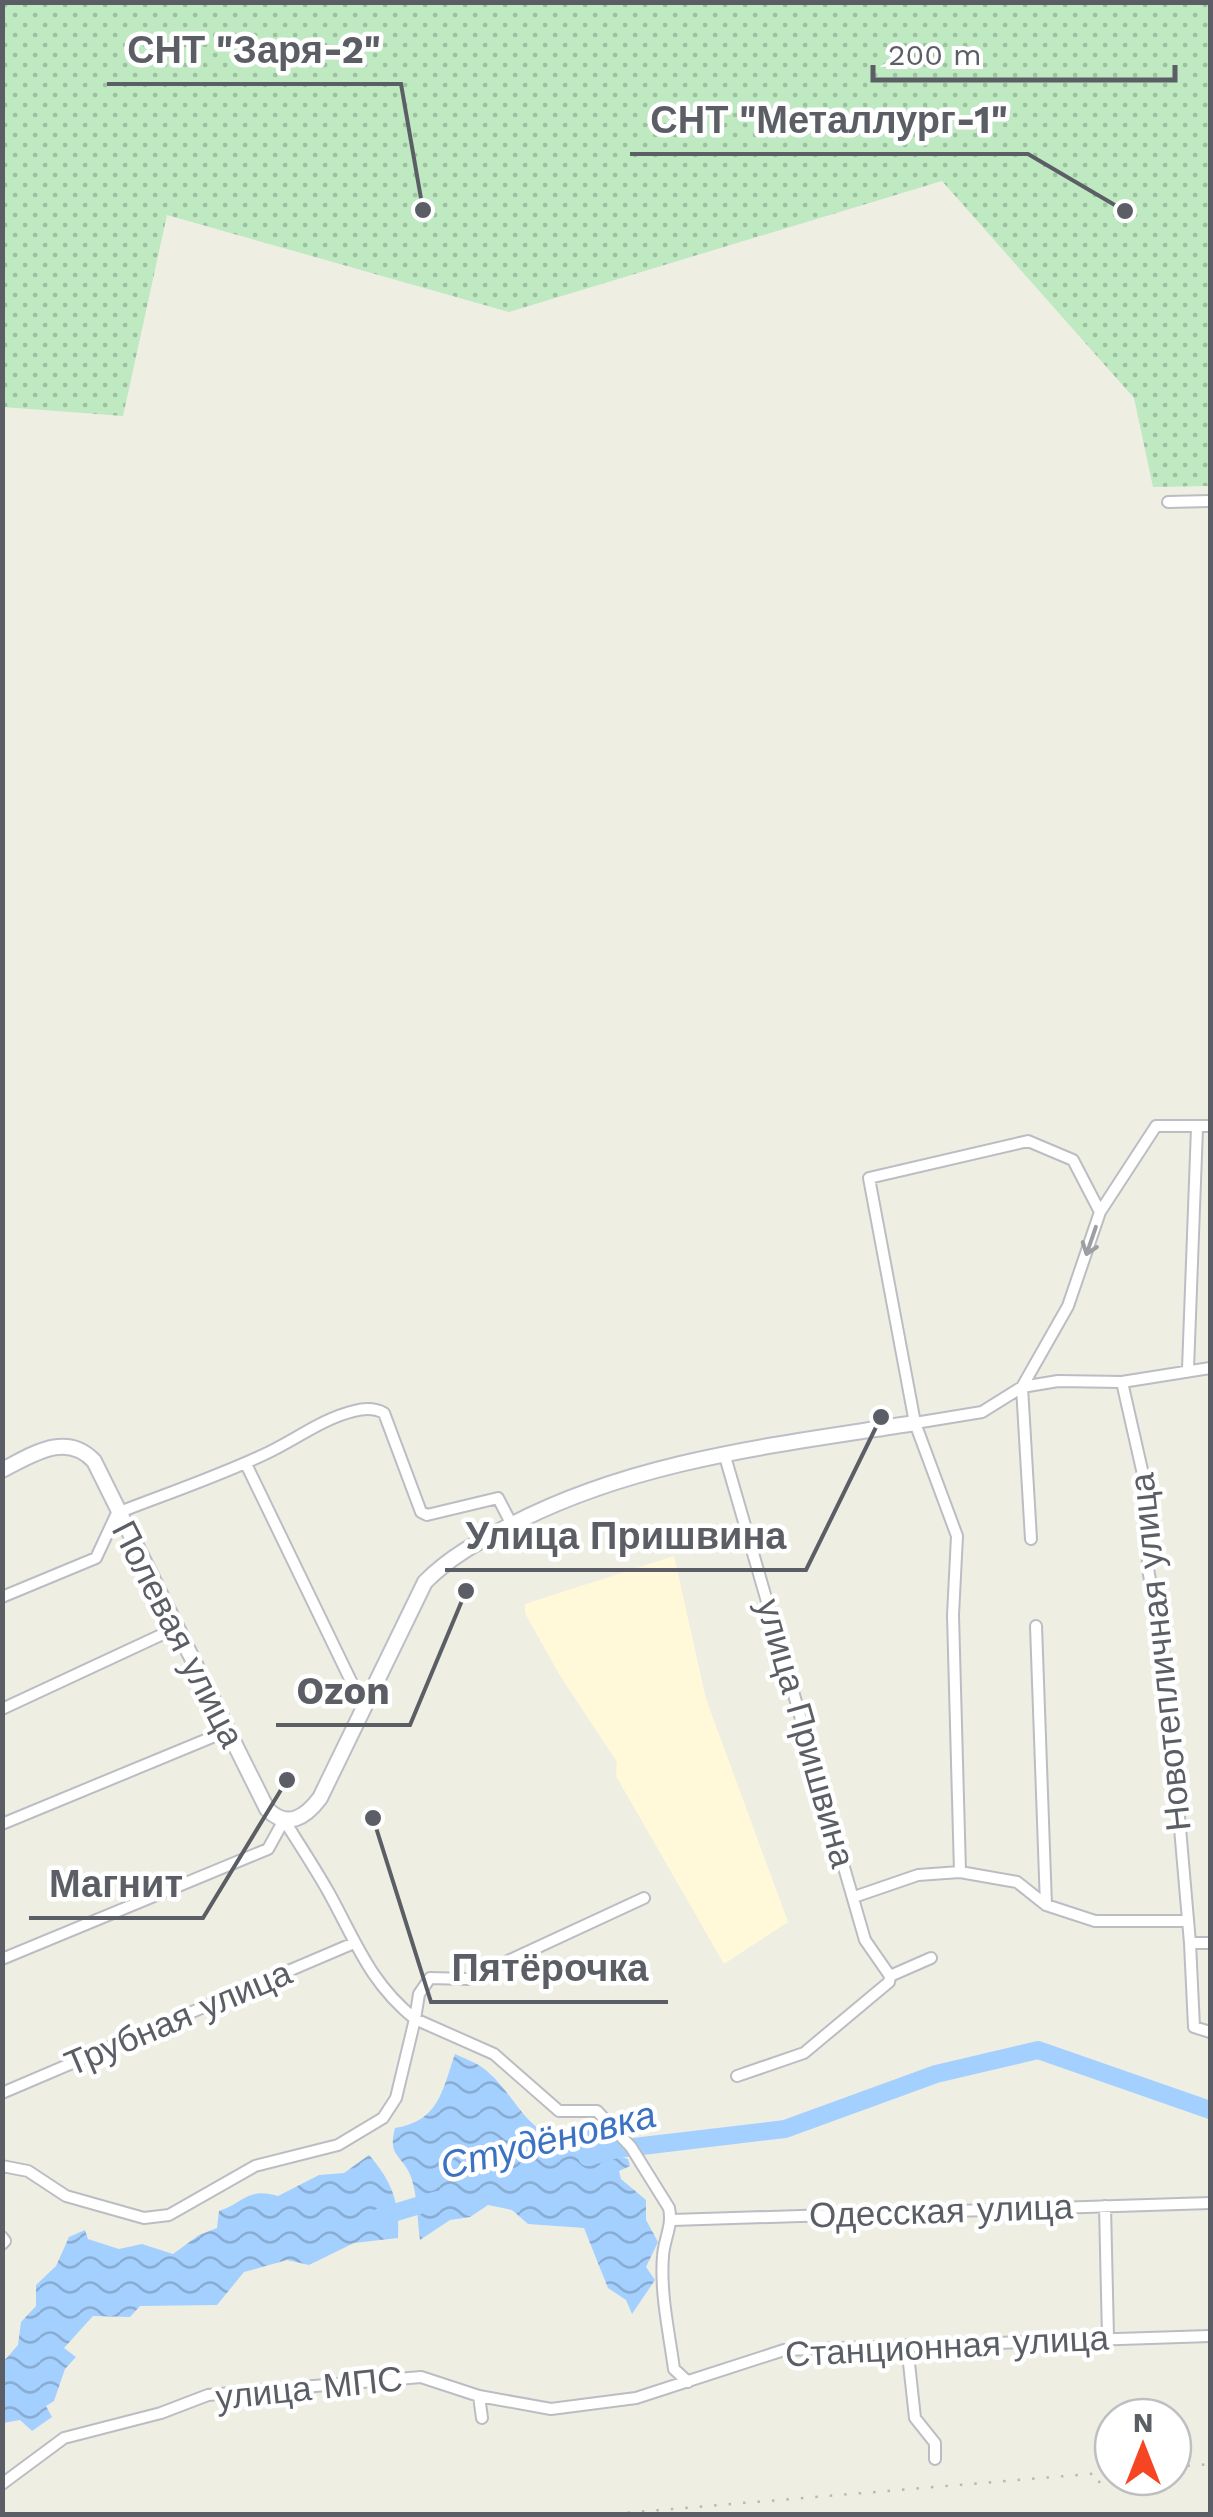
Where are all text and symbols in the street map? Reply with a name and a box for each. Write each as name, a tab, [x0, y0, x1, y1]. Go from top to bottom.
callout: СНТ "Заря-2"	[107, 16, 401, 84]
scale bar	[873, 20, 1176, 82]
text: СНТ "Заря-2"	[127, 28, 381, 72]
text: 200 m	[888, 37, 982, 72]
callout: СНТ "Металлург-1"	[630, 86, 1028, 154]
text: СНТ "Металлург-1"	[650, 98, 1008, 142]
one-way arrow	[1080, 1224, 1098, 1256]
street label: Новотепличная улица	[1120, 1470, 1200, 1833]
callout: Улица Пришвина	[445, 1502, 806, 1570]
street label: Полевая улица	[103, 1514, 253, 1755]
text: Улица Пришвина	[466, 1514, 787, 1558]
street label: улица Пришвина	[748, 1594, 865, 1873]
callout: Ozon	[276, 1657, 410, 1725]
text: Ozon	[296, 1669, 390, 1713]
callout: Магнит	[29, 1850, 203, 1918]
text: Магнит	[49, 1862, 183, 1906]
callout: Пятёрочка	[431, 1934, 668, 2002]
text: Пятёрочка	[452, 1946, 649, 1990]
street label: Трубная улица	[58, 1951, 298, 2085]
water label: Студёновка	[436, 2092, 660, 2188]
street label: Одесская улица	[808, 2185, 1074, 2237]
street label: Станционная улица	[784, 2317, 1110, 2375]
street label: улица МПС	[213, 2357, 405, 2419]
north arrow	[1093, 2397, 1193, 2497]
text: N	[1133, 2406, 1153, 2439]

